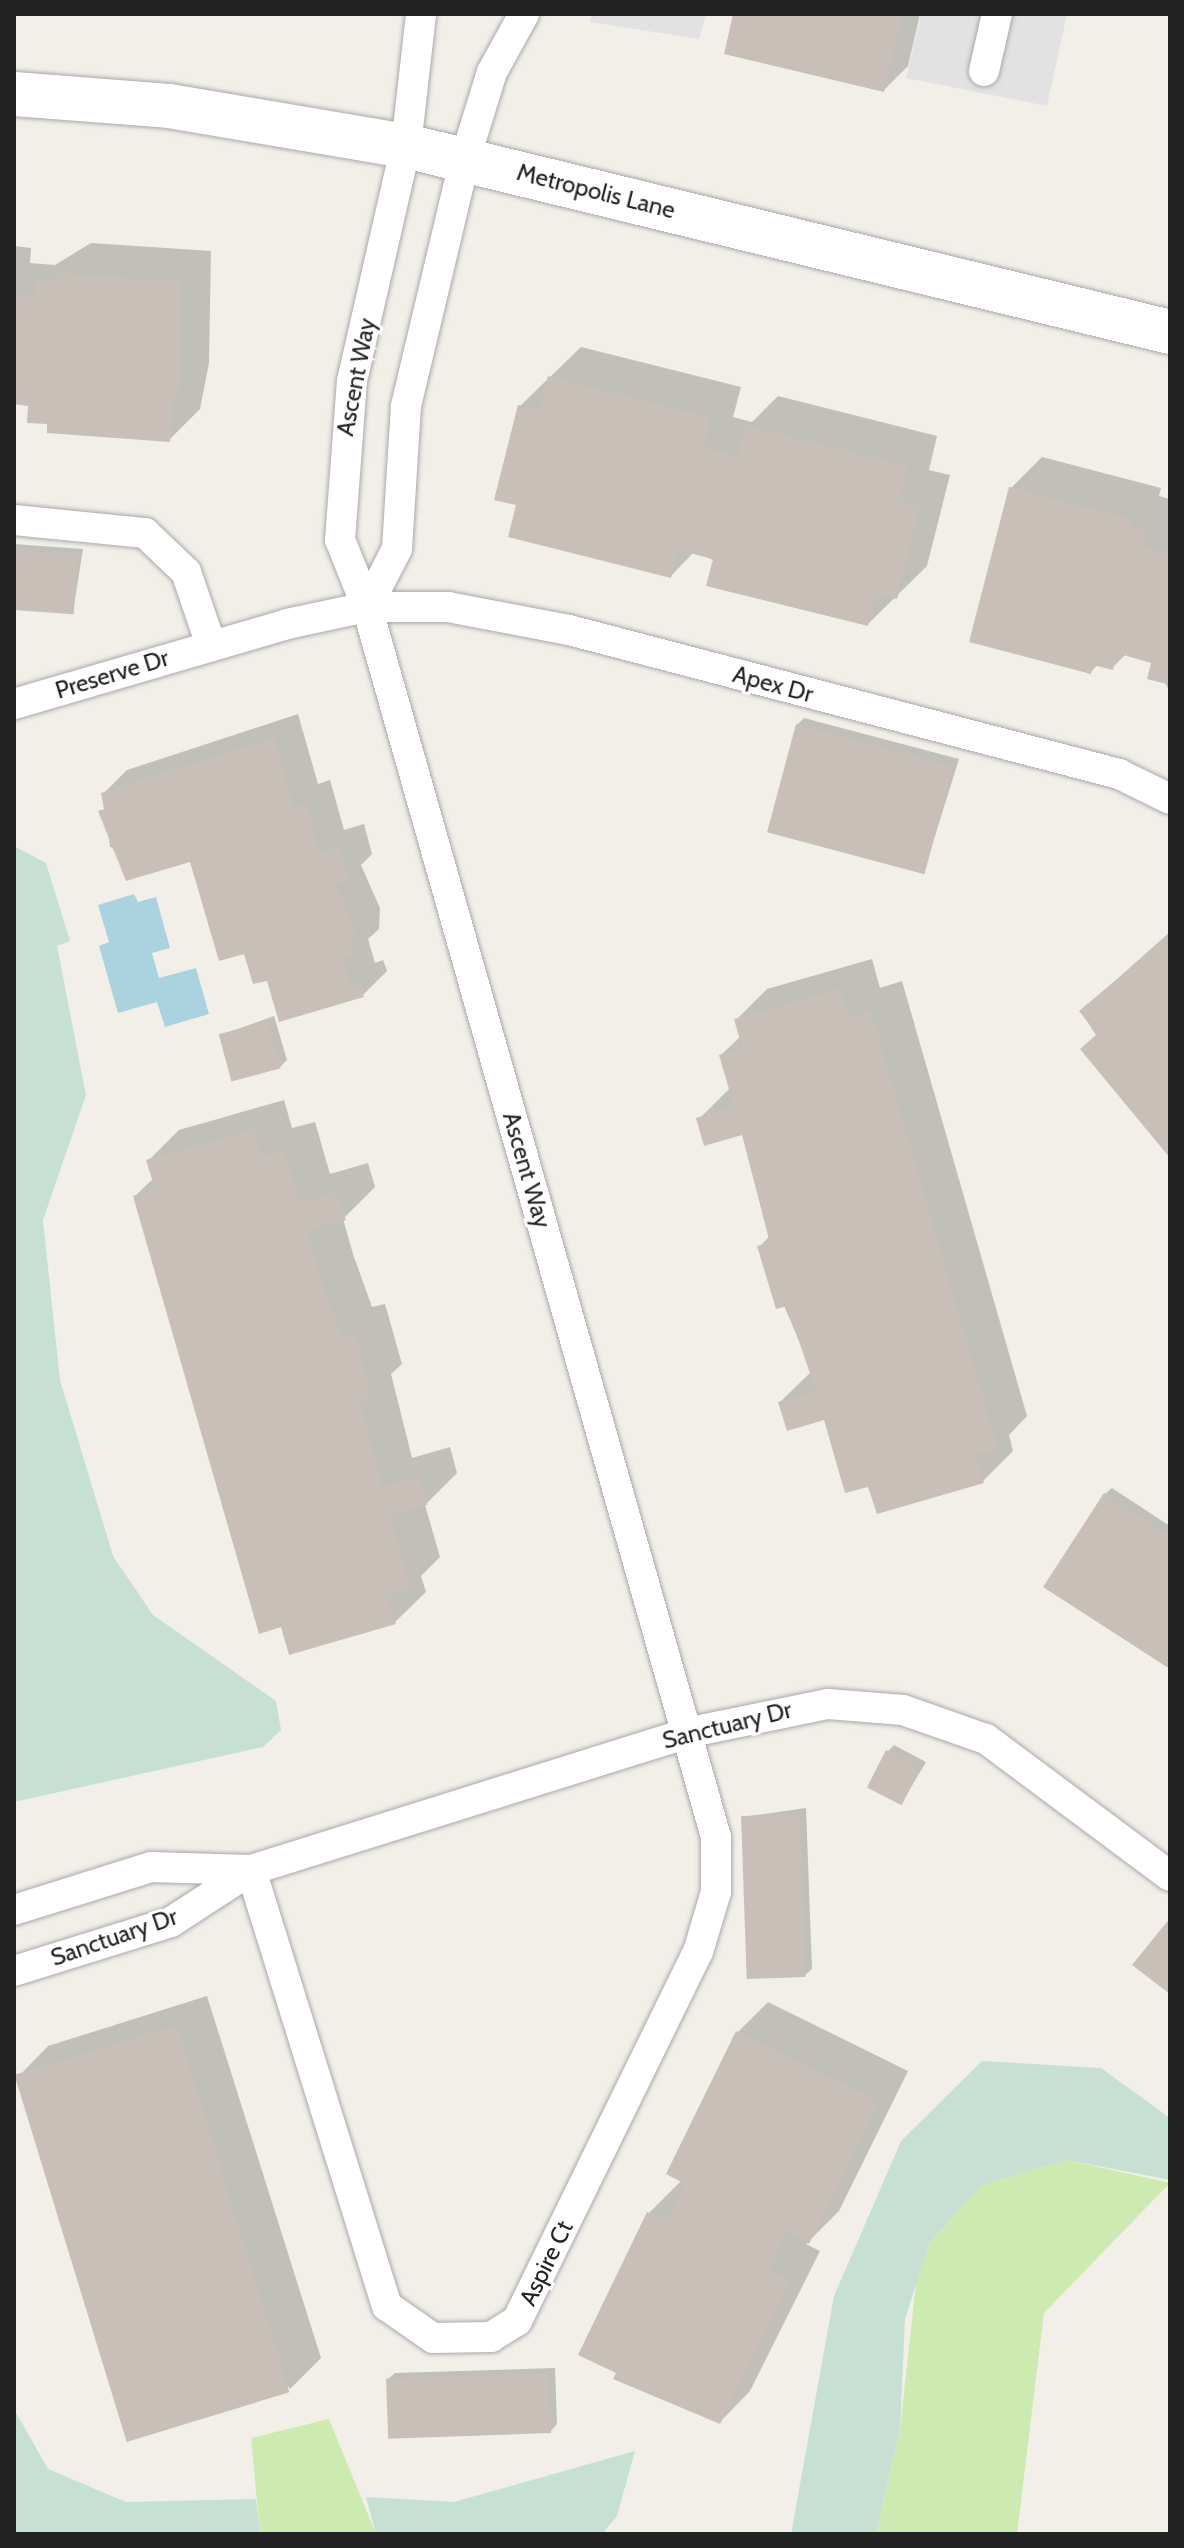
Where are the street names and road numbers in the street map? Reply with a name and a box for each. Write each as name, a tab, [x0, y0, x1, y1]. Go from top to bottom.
street label: Metropolis Lane	[514, 157, 678, 225]
street label: Ascent Way	[330, 316, 382, 438]
street label: Preserve Dr	[52, 643, 172, 705]
street label: Apex Dr	[730, 659, 816, 709]
street label: Ascent Way	[497, 1109, 557, 1231]
street label: Sanctuary Dr	[659, 1695, 795, 1755]
street label: Sanctuary Dr	[47, 1902, 181, 1972]
street label: Aspire Ct	[513, 2216, 579, 2310]

